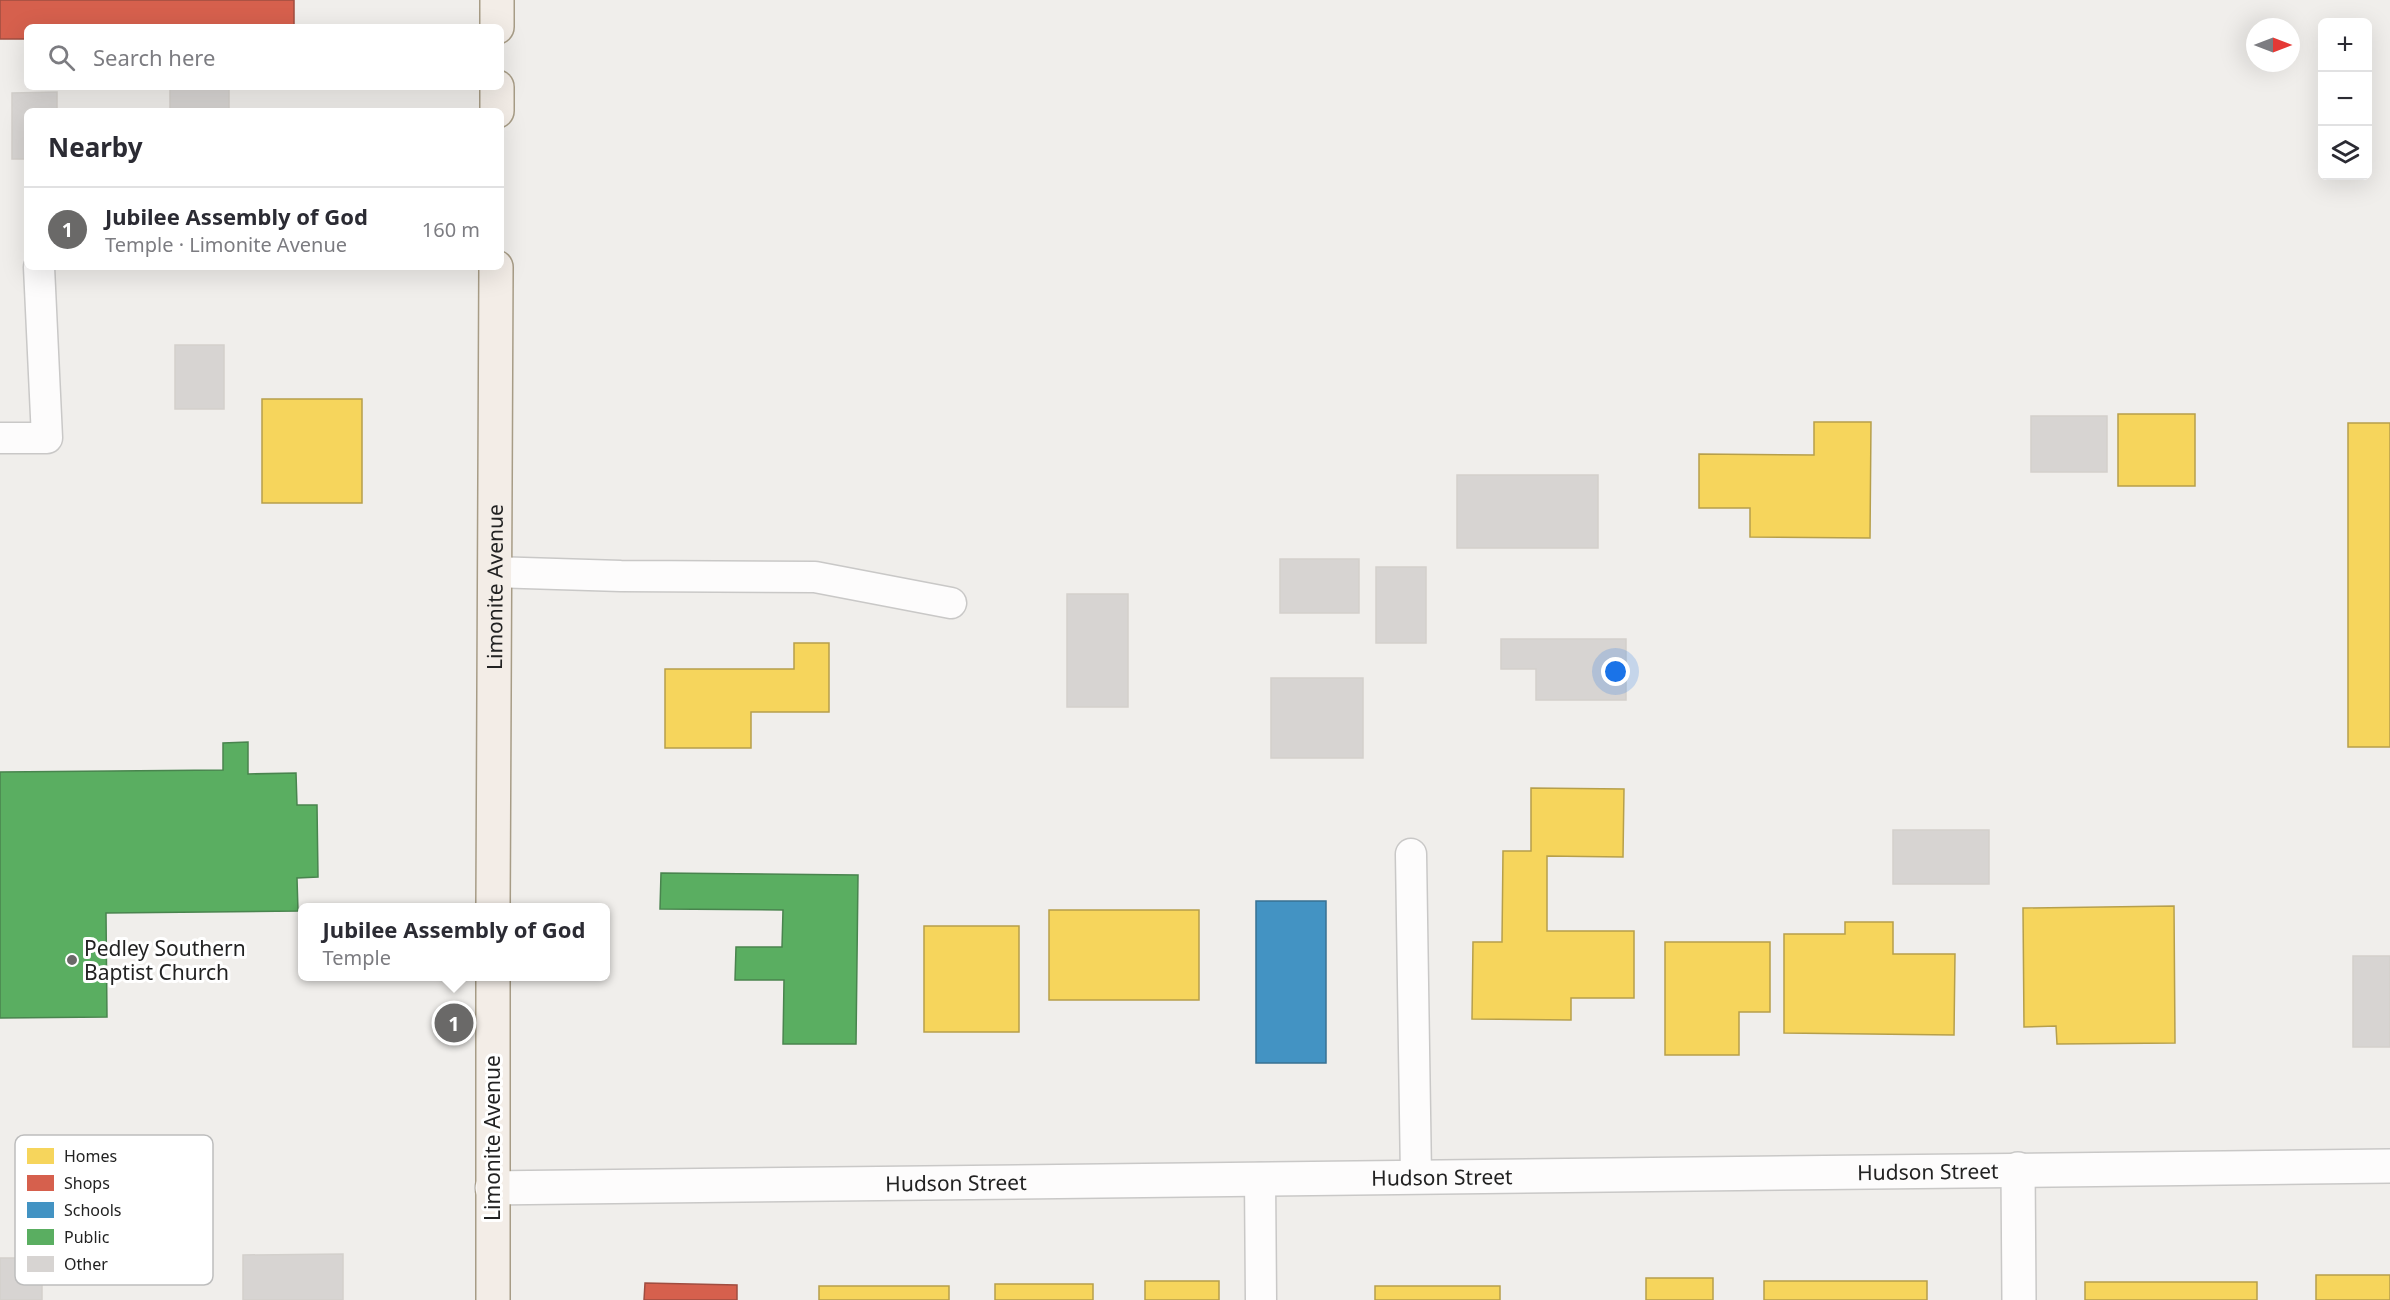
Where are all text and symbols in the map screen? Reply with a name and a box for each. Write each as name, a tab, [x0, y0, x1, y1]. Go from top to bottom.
north arrow	[2246, 18, 2300, 72]
map controls	[2318, 18, 2372, 180]
button: +	[2318, 18, 2372, 72]
search box	[24, 24, 504, 90]
icon: search	[45, 41, 78, 74]
text: Search here	[93, 42, 215, 72]
button: −	[2318, 72, 2372, 126]
button: layers	[2318, 126, 2372, 180]
text: Nearby	[48, 129, 143, 165]
text: Jubilee Assembly of God	[105, 201, 368, 231]
text: 1	[62, 216, 73, 243]
text: 160 m	[422, 216, 480, 243]
text: Temple · Limonite Avenue	[105, 231, 347, 258]
street label: Limonite Avenue	[480, 504, 509, 670]
your location	[1601, 657, 1630, 686]
popup	[298, 903, 610, 981]
text: Jubilee Assembly of God	[323, 914, 585, 944]
place label: Pedley Southern Baptist Church	[84, 934, 246, 986]
text: Temple	[323, 944, 391, 971]
marker: Pedley Southern Baptist Church	[65, 953, 79, 967]
pin: 1	[434, 1000, 474, 1046]
street label: Limonite Avenue	[478, 1055, 506, 1221]
legend	[15, 1135, 213, 1285]
text: Homes	[64, 1145, 117, 1167]
street label: Hudson Street	[1857, 1157, 1999, 1186]
street label: Hudson Street	[1371, 1162, 1513, 1192]
street label: Hudson Street	[885, 1168, 1027, 1197]
text: Shops	[64, 1172, 110, 1194]
text: Schools	[64, 1199, 122, 1221]
text: Public	[64, 1226, 110, 1248]
text: Other	[64, 1253, 108, 1275]

